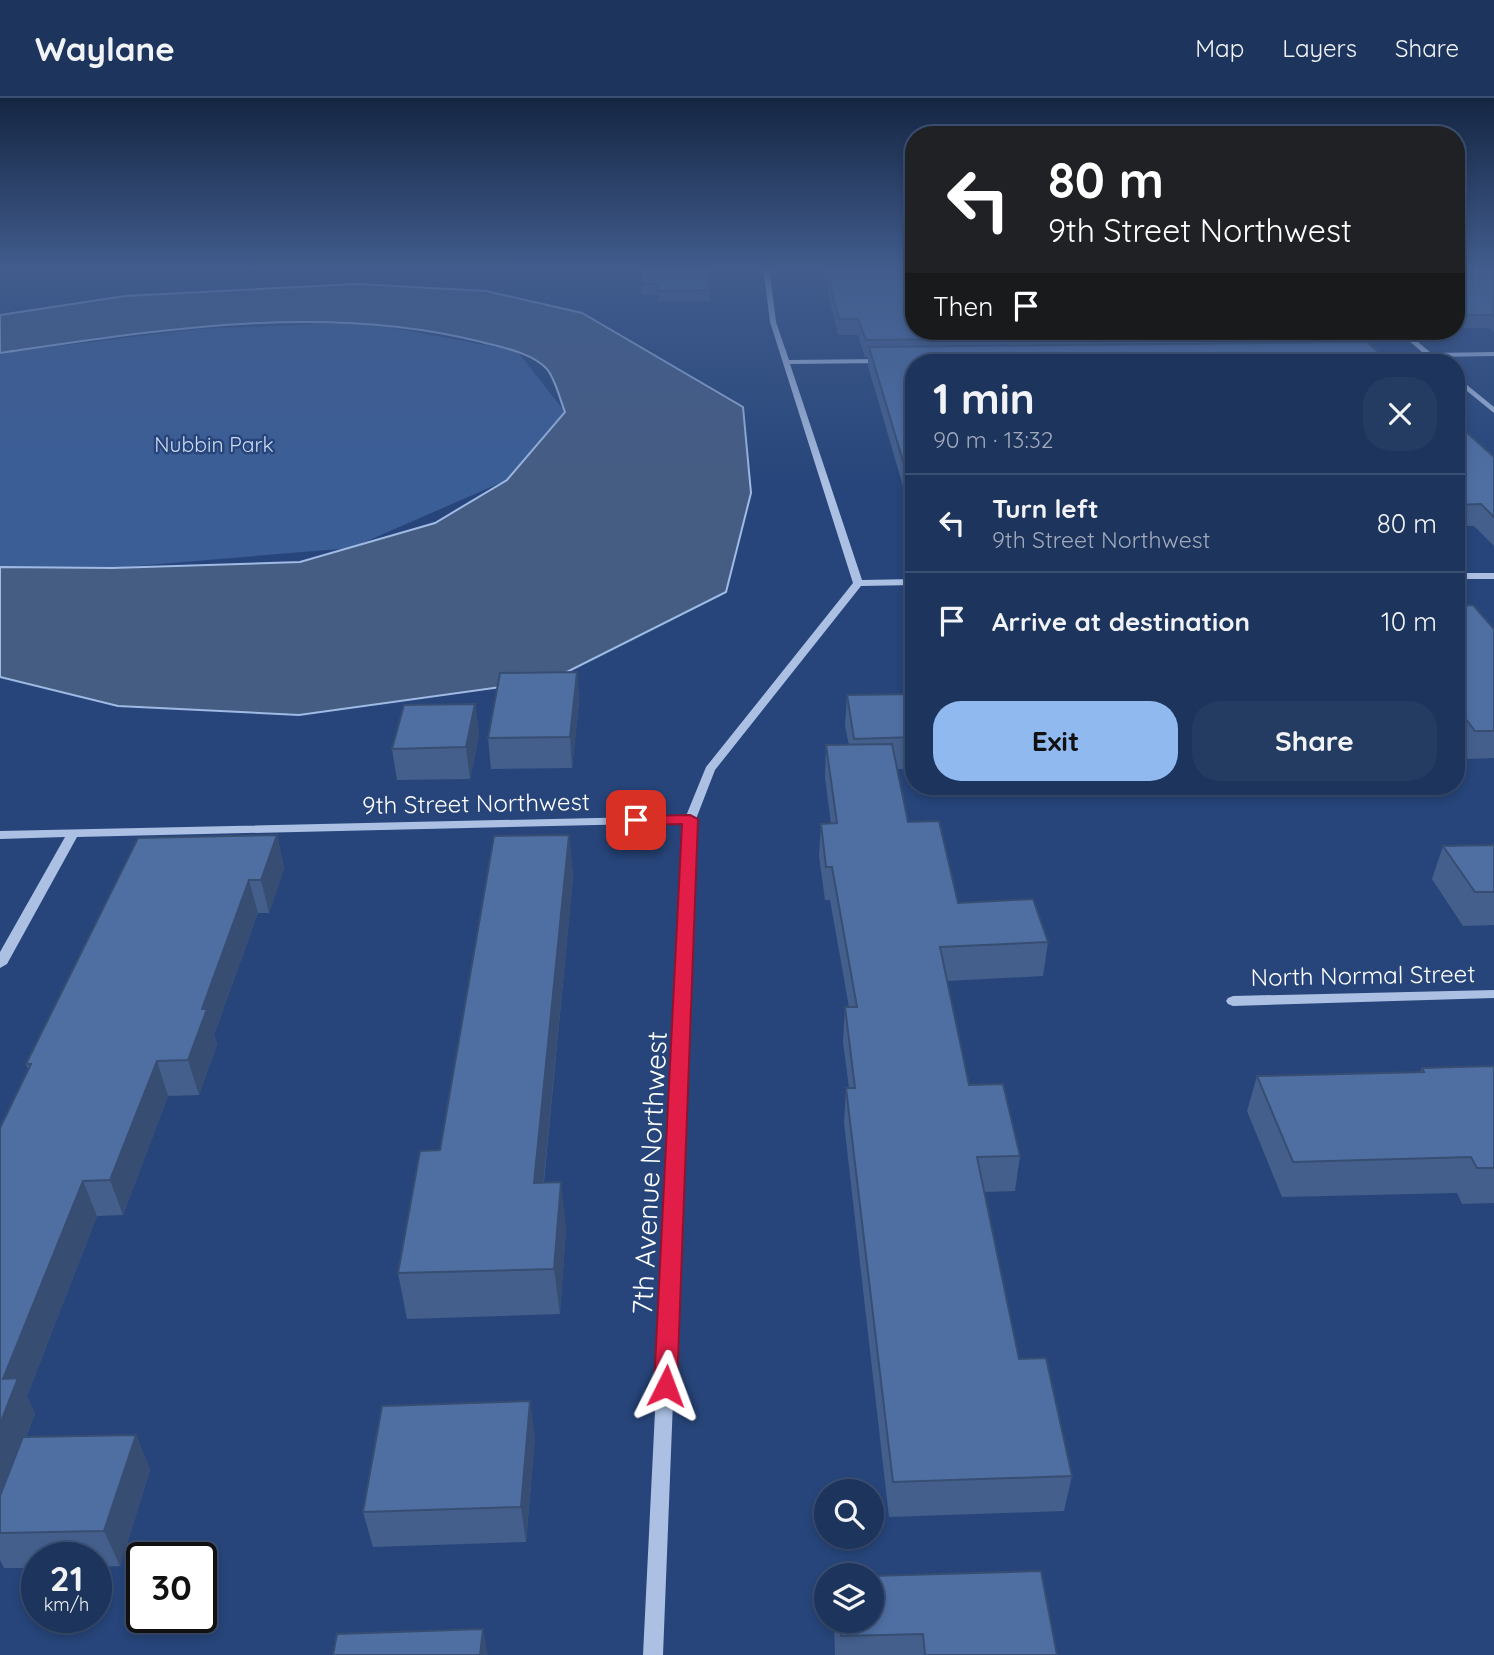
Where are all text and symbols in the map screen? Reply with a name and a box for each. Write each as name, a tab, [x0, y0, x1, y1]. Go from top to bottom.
text: Waylane	[35, 28, 175, 69]
text: Map	[1195, 33, 1244, 63]
text: Layers	[1282, 33, 1357, 63]
text: Share	[1395, 33, 1459, 63]
text: 80 m	[1048, 149, 1164, 210]
icon: left	[933, 154, 1024, 245]
text: 9th Street Northwest	[1048, 210, 1352, 250]
icon: arrive	[1007, 287, 1045, 325]
text: Then	[933, 290, 993, 323]
text: 1 min	[933, 372, 1035, 425]
button: close	[1363, 377, 1437, 451]
text: 90 m · 13:32	[933, 425, 1053, 454]
park label: Nubbin Park	[154, 431, 274, 457]
text: Turn left	[992, 492, 1099, 525]
icon: left	[933, 504, 971, 542]
text: 80 m	[1377, 507, 1437, 540]
text: 9th Street Northwest	[992, 525, 1210, 554]
icon: arrive	[933, 602, 971, 640]
text: Arrive at destination	[992, 605, 1250, 638]
text: 10 m	[1381, 605, 1437, 638]
button: Exit	[933, 701, 1178, 781]
button: Share	[1192, 701, 1437, 781]
street label: 9th Street Northwest	[362, 786, 590, 820]
pin	[606, 790, 666, 850]
icon: arrive	[617, 801, 655, 839]
street label: North Normal Street	[1250, 958, 1476, 992]
street label: 7th Avenue Northwest	[624, 1030, 674, 1316]
position arrow	[629, 1349, 703, 1423]
map controls	[814, 1479, 884, 1633]
button: search	[814, 1479, 884, 1549]
speed limit sign: 30	[126, 1542, 217, 1633]
text: 21	[50, 1556, 83, 1600]
button: layers	[814, 1563, 884, 1633]
text: km/h	[44, 1593, 89, 1616]

